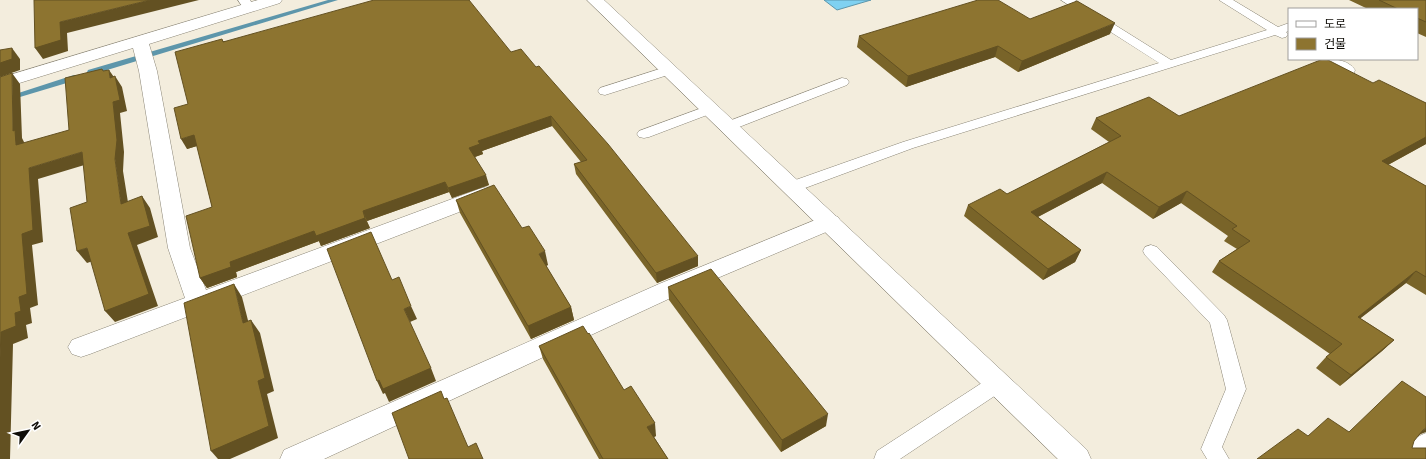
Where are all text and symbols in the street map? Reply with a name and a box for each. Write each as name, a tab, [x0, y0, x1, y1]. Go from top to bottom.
legend	[1288, 8, 1418, 60]
text: 도로	[1324, 17, 1346, 32]
text: 건물	[1324, 37, 1346, 52]
north arrow	[8, 411, 48, 451]
text: N	[28, 419, 44, 433]

